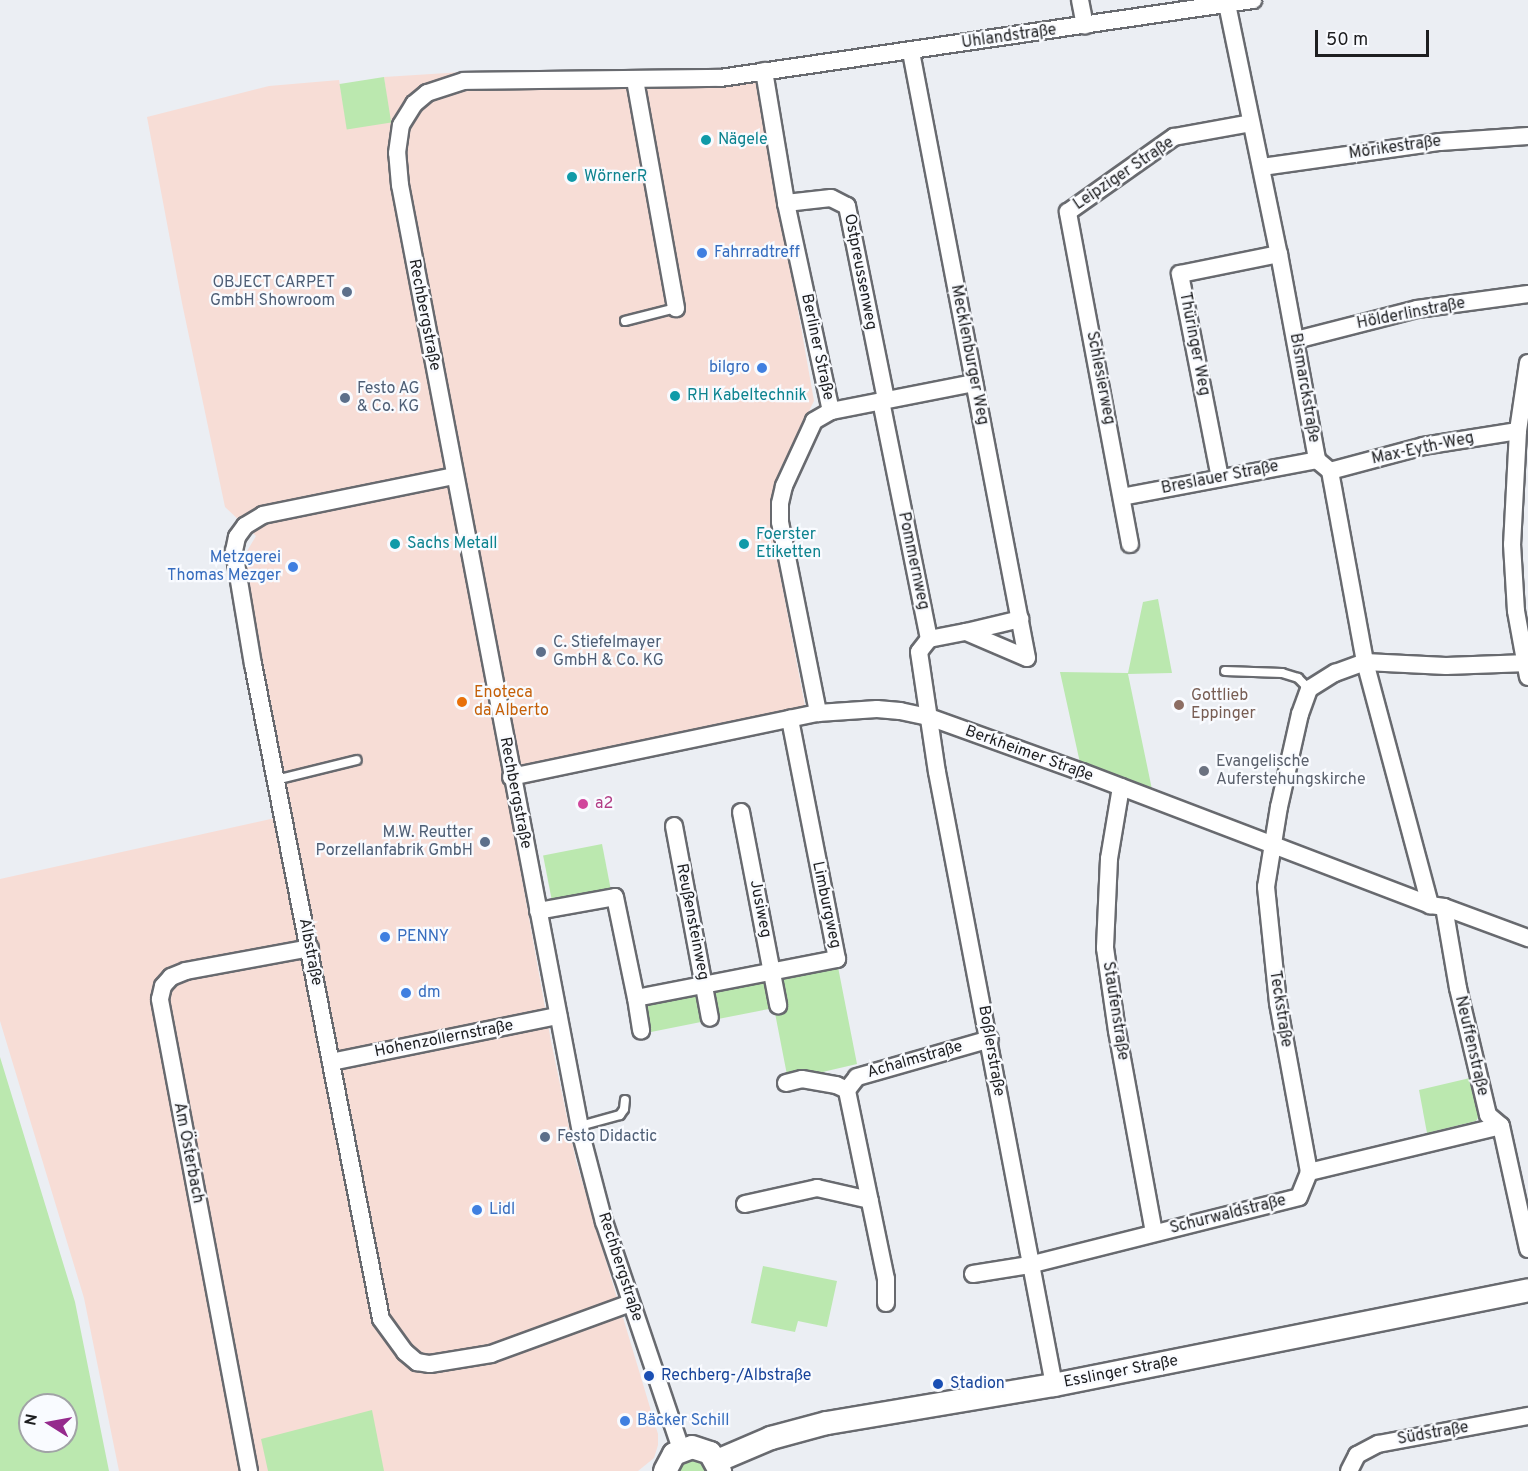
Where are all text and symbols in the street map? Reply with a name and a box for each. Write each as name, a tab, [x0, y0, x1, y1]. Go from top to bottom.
scale bar	[1318, 18, 1432, 56]
street label: Uhlandstraße	[960, 21, 1058, 53]
text: 50 m	[1326, 29, 1368, 52]
place label: Nägele	[718, 130, 768, 150]
street label: Mörikestraße	[1348, 132, 1442, 164]
marker: Nägele	[699, 133, 713, 147]
street label: Leipziger Straße	[1070, 133, 1178, 215]
place label: WörnerR	[584, 167, 647, 187]
marker: WörnerR	[565, 170, 579, 184]
street label: Ostpreussenweg	[839, 212, 881, 332]
place label: Fahrradtreff	[714, 243, 800, 263]
marker: Fahrradtreff	[695, 246, 709, 260]
street label: Rechbergstraße	[404, 257, 444, 373]
place label: OBJECT CARPET GmbH Showroom	[210, 273, 335, 311]
street label: Mecklenburger Weg	[946, 283, 992, 427]
marker: OBJECT CARPET GmbH Showroom	[340, 285, 354, 299]
street label: Thüringer Weg	[1175, 290, 1213, 398]
street label: Berliner Straße	[796, 292, 838, 402]
street label: Hölderlinstraße	[1355, 294, 1467, 334]
street label: Schlesierweg	[1082, 330, 1118, 426]
street label: Bismarckstraße	[1285, 332, 1323, 444]
place label: bilgro	[709, 358, 750, 378]
marker: bilgro	[755, 361, 769, 375]
place label: Festo AG & Co. KG	[357, 379, 420, 417]
place label: RH Kabeltechnik	[687, 386, 807, 406]
marker: RH Kabeltechnik	[668, 389, 682, 403]
marker: Festo AG & Co. KG	[338, 391, 352, 405]
street label: Max-Eyth-Weg	[1370, 429, 1476, 469]
street label: Breslauer Straße	[1160, 457, 1280, 499]
street label: Pommernweg	[893, 510, 933, 612]
place label: Foerster Etiketten	[756, 525, 821, 563]
place label: Sachs Metall	[407, 534, 498, 554]
marker: Sachs Metall	[388, 537, 402, 551]
marker: Foerster Etiketten	[737, 537, 751, 551]
place label: Metzgerei Thomas Mezger	[167, 548, 281, 586]
marker: Metzgerei Thomas Mezger	[286, 560, 300, 574]
place label: C. Stiefelmayer GmbH & Co. KG	[553, 633, 664, 671]
marker: C. Stiefelmayer GmbH & Co. KG	[534, 645, 548, 659]
place label: Enoteca da Alberto	[474, 683, 550, 721]
place label: Gottlieb Eppinger	[1191, 686, 1256, 724]
marker: Enoteca da Alberto	[455, 695, 469, 709]
marker: Gottlieb Eppinger	[1172, 698, 1186, 712]
street label: Berkheimer Straße	[962, 722, 1096, 786]
street label: Rechbergstraße	[495, 735, 535, 851]
place label: Evangelische Auferstehungskirche	[1216, 752, 1366, 790]
marker: Evangelische Auferstehungskirche	[1197, 764, 1211, 778]
place label: a2	[595, 794, 613, 814]
marker: a2	[576, 797, 590, 811]
place label: M.W. Reutter Porzellanfabrik GmbH	[316, 823, 473, 861]
marker: M.W. Reutter Porzellanfabrik GmbH	[478, 835, 492, 849]
street label: Limburgweg	[807, 860, 845, 950]
street label: Reußensteinweg	[671, 862, 713, 982]
street label: Jusiweg	[745, 878, 775, 940]
street label: Albstraße	[294, 917, 326, 987]
place label: PENNY	[397, 927, 449, 947]
marker: PENNY	[378, 930, 392, 944]
street label: Staufenstraße	[1098, 960, 1132, 1062]
street label: Teckstraße	[1264, 969, 1296, 1049]
place label: dm	[418, 983, 441, 1003]
marker: dm	[399, 986, 413, 1000]
street label: Neuffenstraße	[1450, 994, 1492, 1098]
street label: Boßlerstraße	[974, 1004, 1008, 1098]
street label: Hohenzollernstraße	[373, 1016, 515, 1062]
street label: Achalmstraße	[865, 1037, 965, 1083]
street label: Am Österbach	[169, 1101, 207, 1205]
place label: Festo Didactic	[557, 1127, 657, 1147]
marker: Festo Didactic	[538, 1130, 552, 1144]
street label: Schurwaldstraße	[1168, 1191, 1288, 1239]
place label: Lidl	[489, 1200, 515, 1220]
marker: Lidl	[470, 1203, 484, 1217]
street label: Rechbergstraße	[593, 1210, 647, 1324]
street label: Esslinger Straße	[1062, 1352, 1180, 1392]
place label: Rechberg-/Albstraße	[661, 1366, 811, 1386]
marker: Rechberg-/Albstraße	[642, 1369, 656, 1383]
place label: Stadion	[950, 1374, 1005, 1394]
marker: Stadion	[931, 1377, 945, 1391]
north arrow	[18, 1393, 78, 1453]
place label: Bäcker Schill	[637, 1411, 729, 1431]
text: N	[21, 1412, 43, 1427]
marker: Bäcker Schill	[618, 1414, 632, 1428]
street label: Südstraße	[1396, 1418, 1470, 1450]

